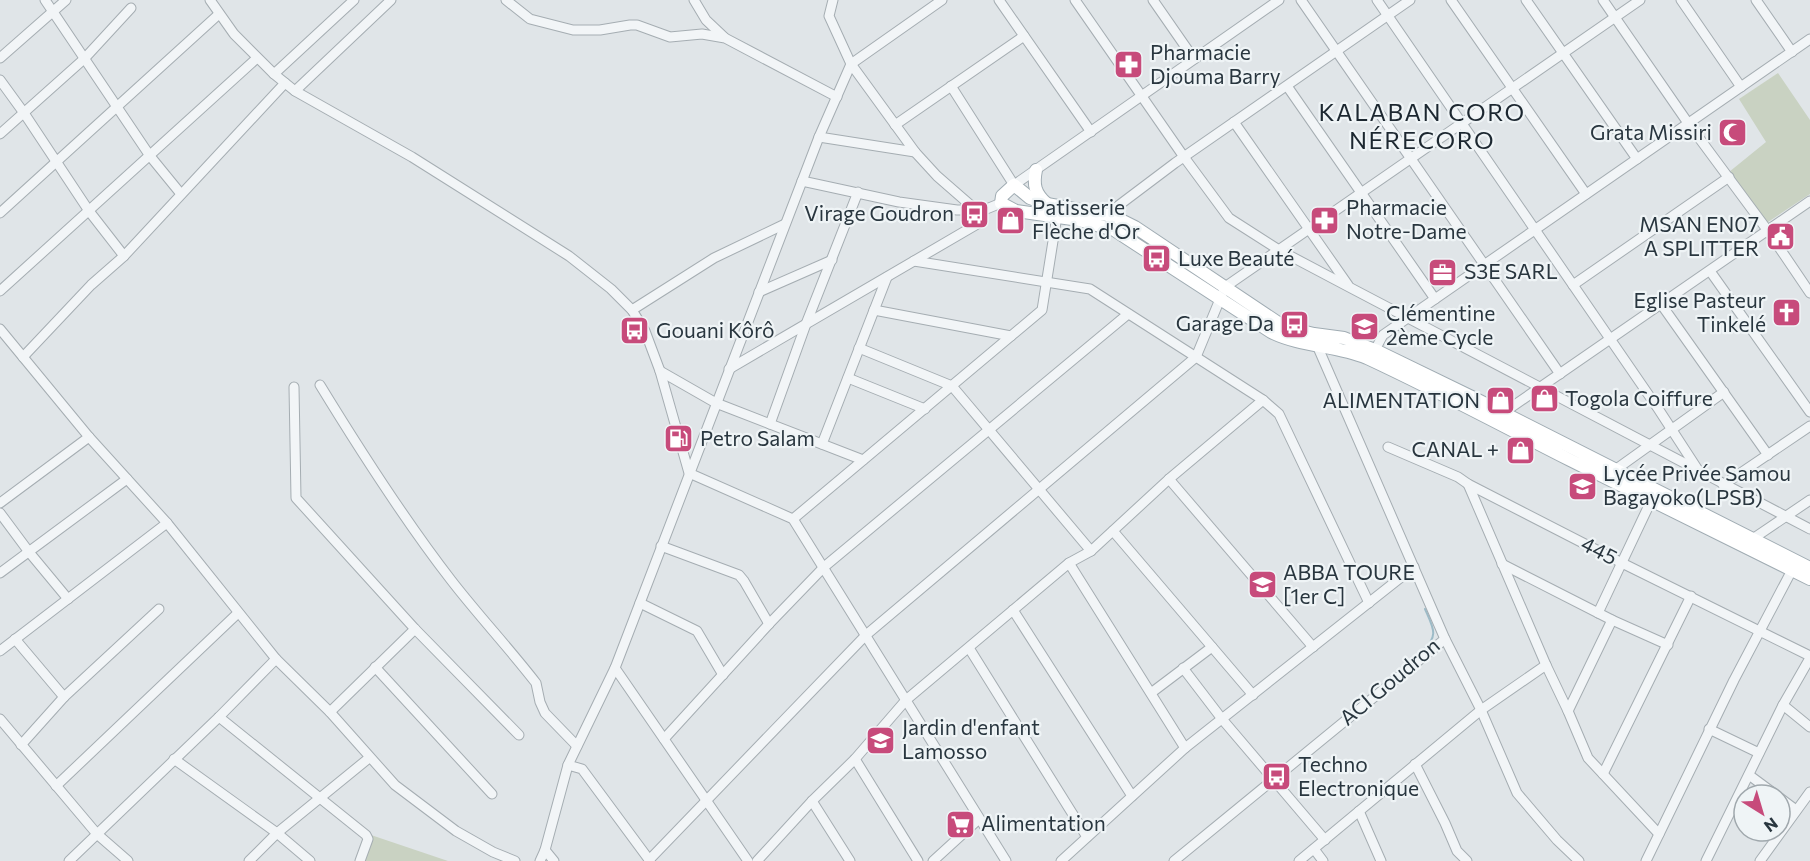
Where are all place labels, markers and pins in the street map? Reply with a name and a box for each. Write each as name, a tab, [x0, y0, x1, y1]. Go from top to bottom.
place label: Pharmacie Djouma Barry	[1150, 39, 1281, 88]
pharmacy icon: Pharmacie Djouma Barry	[1113, 49, 1145, 81]
mosque icon: Grata Missiri	[1717, 117, 1749, 149]
place label: Grata Missiri	[1590, 119, 1712, 144]
place label: Patisserie Flèche d'Or	[1032, 194, 1140, 243]
place label: Pharmacie Notre-Dame	[1346, 194, 1467, 243]
bus stop icon: Virage Goudron	[959, 198, 991, 230]
place label: Virage Goudron	[804, 200, 954, 225]
shop icon: Patisserie Flèche d'Or	[995, 204, 1027, 236]
pharmacy icon: Pharmacie Notre-Dame	[1309, 204, 1341, 236]
place label: MSAN EN07 A SPLITTER	[1639, 211, 1759, 260]
public building icon: MSAN EN07 A SPLITTER	[1764, 221, 1796, 253]
bus stop icon: Luxe Beauté	[1141, 243, 1173, 275]
place label: Luxe Beauté	[1178, 245, 1294, 270]
office icon: S3E SARL	[1427, 256, 1459, 288]
place label: S3E SARL	[1464, 258, 1558, 283]
place label: Eglise Pasteur Tinkelé	[1633, 287, 1766, 336]
church icon: Eglise Pasteur Tinkelé	[1771, 297, 1803, 329]
place label: Clémentine 2ème Cycle	[1386, 300, 1495, 349]
bus stop icon: Garage Da	[1279, 308, 1311, 340]
place label: Garage Da	[1176, 310, 1274, 335]
school or university icon: Clémentine 2ème Cycle	[1349, 310, 1381, 342]
bus stop icon: Gouani Kôrô	[619, 315, 651, 347]
place label: Gouani Kôrô	[656, 317, 775, 342]
shop icon: Togola Coiffure	[1528, 383, 1560, 415]
shop icon: ALIMENTATION	[1485, 385, 1517, 417]
place label: Togola Coiffure	[1565, 385, 1713, 410]
place label: ALIMENTATION	[1323, 387, 1480, 412]
fuel station icon: Petro Salam	[663, 423, 695, 455]
place label: Petro Salam	[700, 425, 815, 450]
shop icon: CANAL +	[1504, 434, 1536, 466]
place label: CANAL +	[1411, 436, 1499, 461]
place label: Lycée Privée Samou Bagayoko(LPSB)	[1603, 460, 1791, 509]
school or university icon: Lycée Privée Samou Bagayoko(LPSB)	[1566, 470, 1598, 502]
place label: ABBA TOURE [1er C]	[1283, 559, 1415, 608]
school or university icon: ABBA TOURE [1er C]	[1246, 569, 1278, 601]
place label: Jardin d'enfant Lamosso	[902, 714, 1040, 763]
school or university icon: Jardin d'enfant Lamosso	[865, 724, 897, 756]
place label: Techno Electronique	[1298, 751, 1419, 800]
bus stop icon: Techno Electronique	[1261, 761, 1293, 793]
supermarket icon: Alimentation	[944, 808, 976, 840]
place label: Alimentation	[981, 810, 1106, 835]

